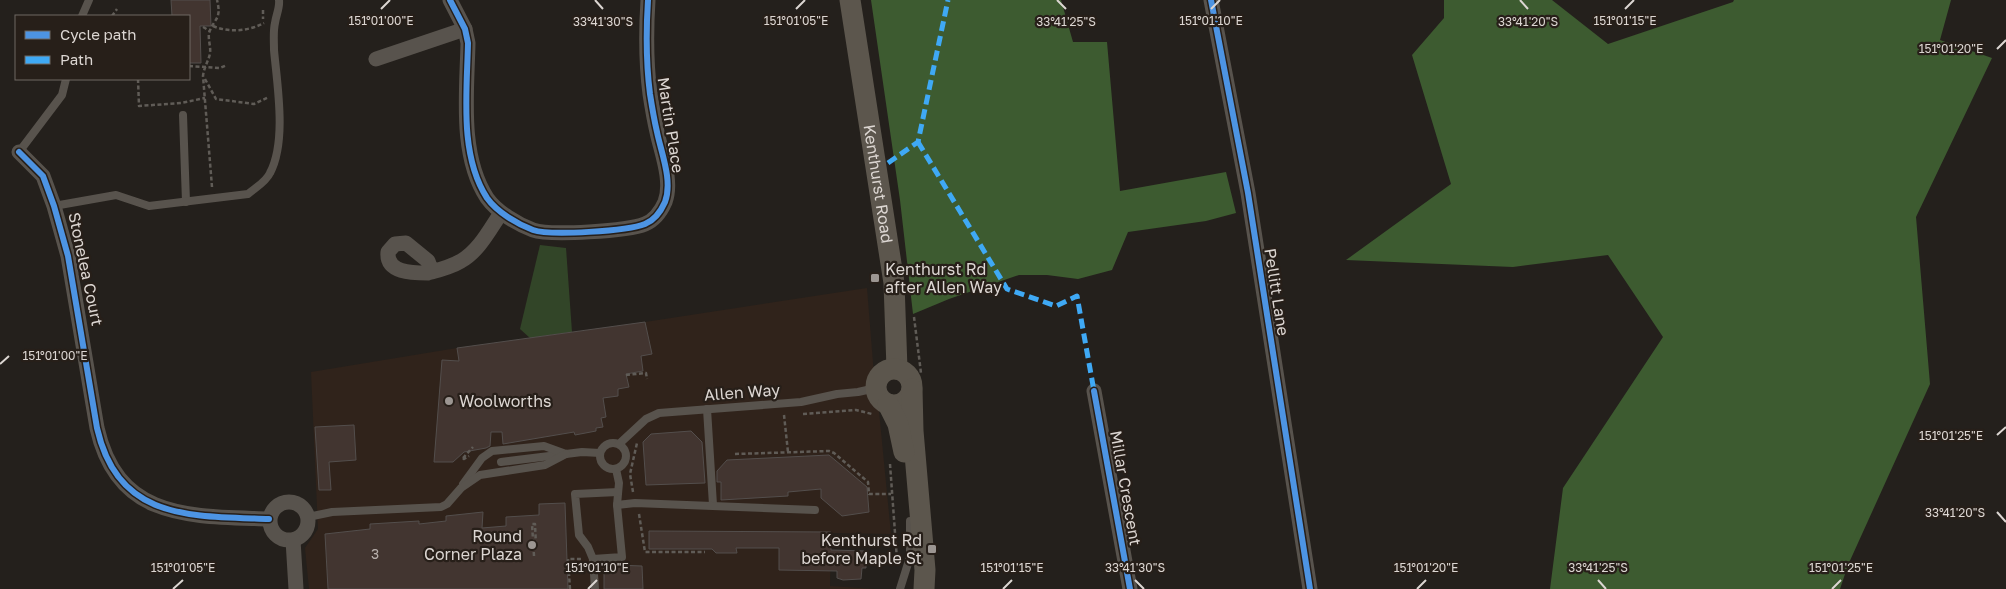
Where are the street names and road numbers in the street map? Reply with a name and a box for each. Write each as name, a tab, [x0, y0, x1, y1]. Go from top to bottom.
street label: Martin Place	[654, 76, 688, 174]
street label: Kenthurst Road	[859, 123, 898, 245]
street label: Stonelea Court	[64, 210, 108, 328]
street label: Pellitt Lane	[1260, 247, 1294, 337]
street label: Allen Way	[703, 379, 781, 405]
street label: Millar Crescent	[1106, 429, 1146, 547]

